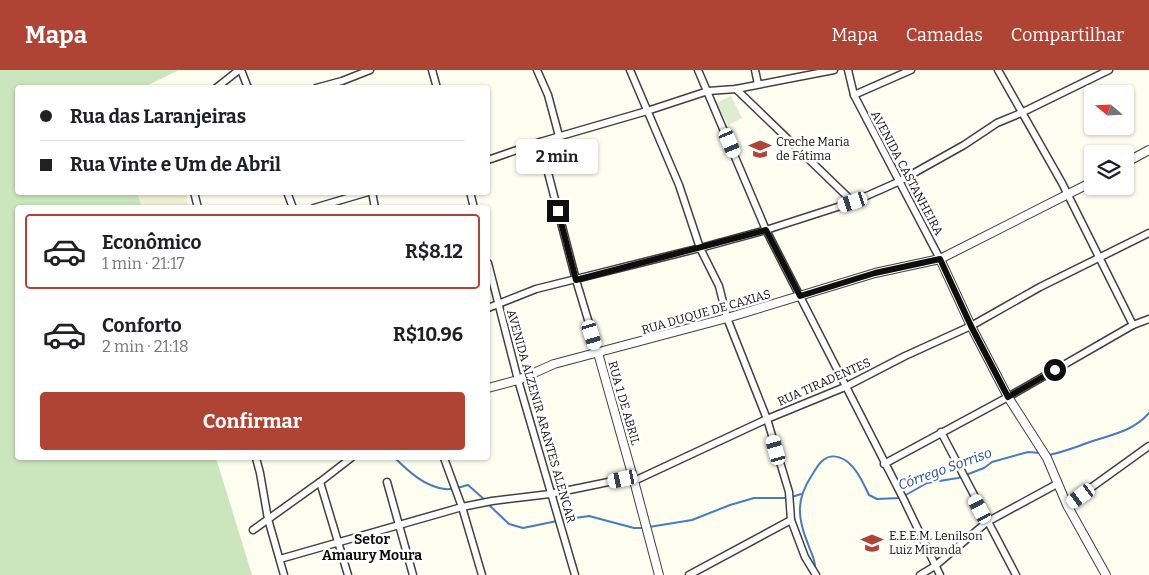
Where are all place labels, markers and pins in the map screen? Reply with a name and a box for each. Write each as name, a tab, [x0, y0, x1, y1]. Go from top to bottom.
place label: Creche Maria de Fátima	[776, 135, 850, 163]
school or university icon: Creche Maria de Fátima	[747, 136, 773, 162]
place label: E.E.E.M. Lenilson Luiz Miranda	[889, 529, 983, 557]
school or university icon: E.E.E.M. Lenilson Luiz Miranda	[859, 530, 885, 556]

